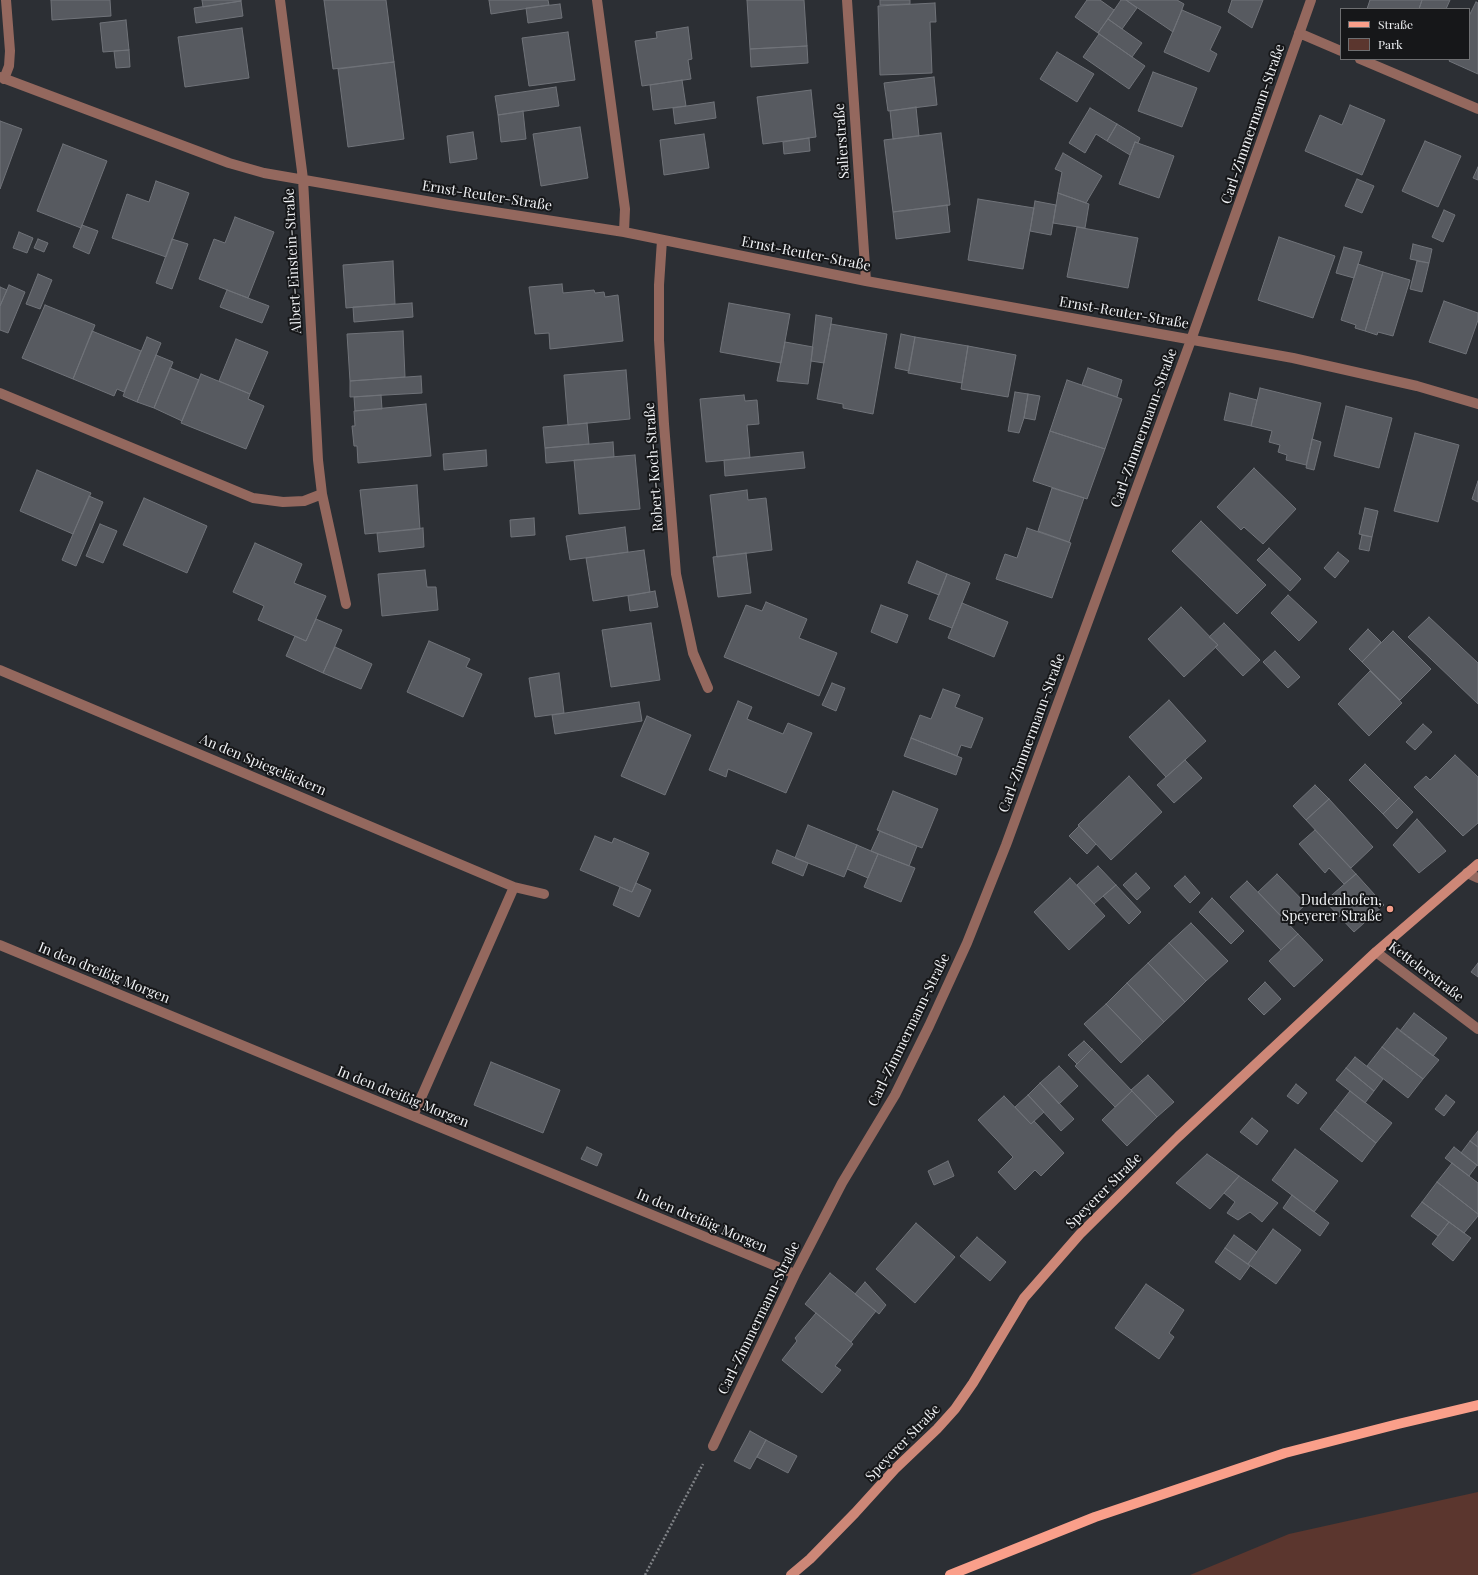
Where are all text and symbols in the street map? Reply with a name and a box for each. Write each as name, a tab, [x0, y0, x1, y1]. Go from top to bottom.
legend	[1340, 8, 1470, 60]
text: Straße	[1378, 16, 1413, 32]
text: Park	[1378, 36, 1403, 52]
street label: Carl-Zimmermann-Straße	[1218, 42, 1288, 206]
street label: Salierstraße	[831, 103, 853, 179]
street label: Ernst-Reuter-Straße	[421, 177, 553, 215]
street label: Albert-Einstein-Straße	[281, 188, 305, 334]
street label: Ernst-Reuter-Straße	[740, 233, 872, 275]
street label: Ernst-Reuter-Straße	[1058, 293, 1190, 333]
street label: Carl-Zimmermann-Straße	[1107, 346, 1181, 510]
street label: Robert-Koch-Straße	[641, 402, 667, 532]
street label: Carl-Zimmermann-Straße	[995, 651, 1069, 815]
street label: An den Spiegeläckern	[197, 731, 329, 799]
place label: Dudenhofen, Speyerer Straße	[1282, 893, 1382, 926]
marker: Dudenhofen, Speyerer Straße	[1385, 904, 1395, 914]
street label: Kettelerstraße	[1385, 938, 1467, 1006]
street label: In den dreißig Morgen	[36, 939, 172, 1007]
street label: Carl-Zimmermann-Straße	[865, 951, 953, 1109]
street label: In den dreißig Morgen	[335, 1063, 471, 1131]
street label: Speyerer Straße	[1063, 1150, 1145, 1232]
street label: In den dreißig Morgen	[634, 1186, 770, 1256]
street label: Carl-Zimmermann-Straße	[715, 1239, 803, 1397]
street label: Speyerer Straße	[862, 1401, 944, 1485]

